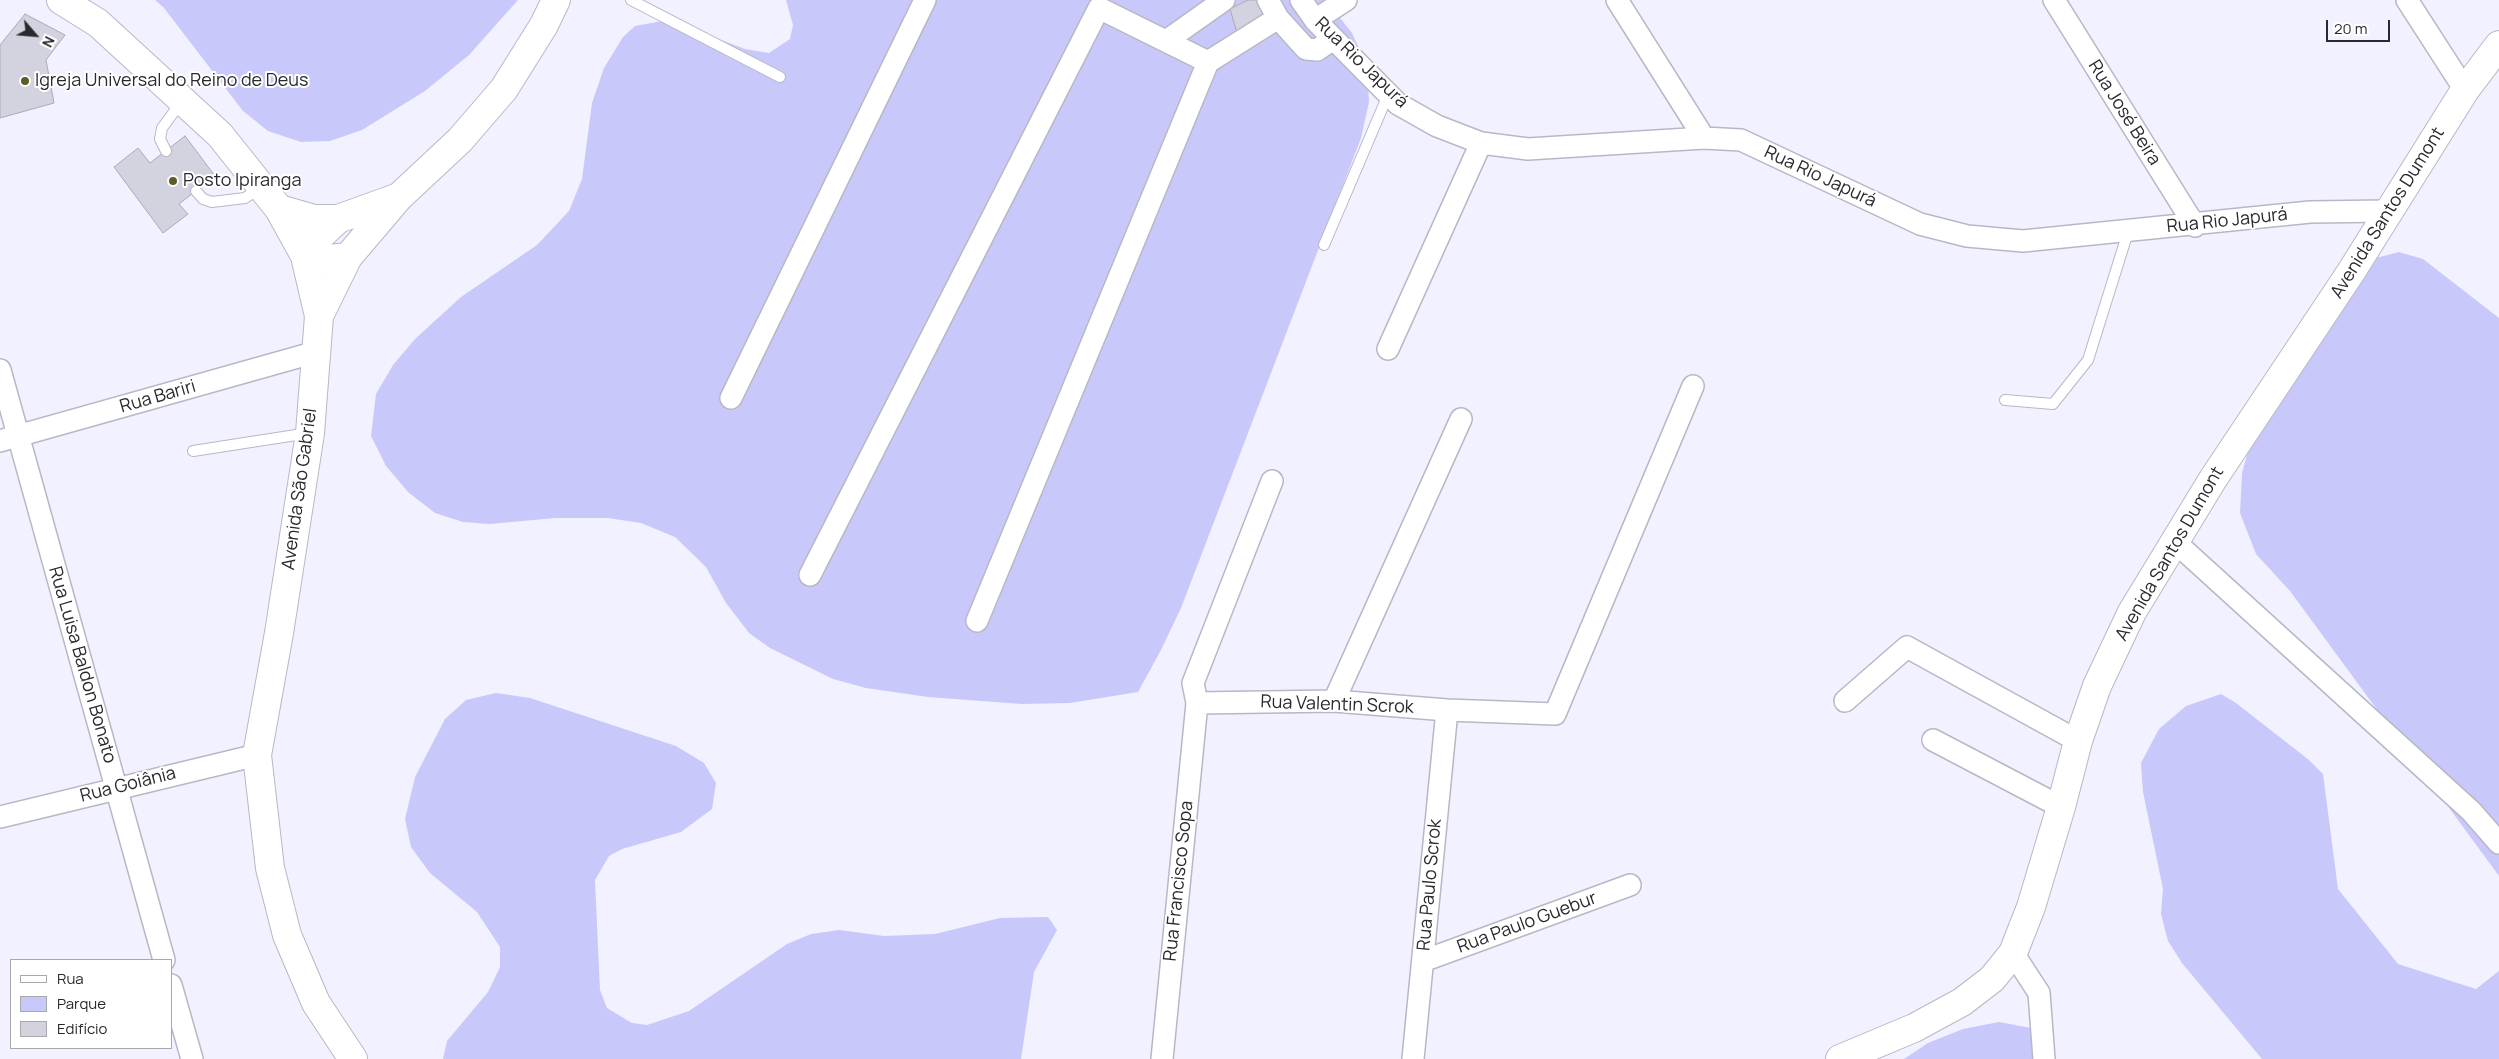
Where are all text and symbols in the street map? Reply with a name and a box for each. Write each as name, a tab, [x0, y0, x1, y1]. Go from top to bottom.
north arrow	[10, 10, 60, 60]
scale bar	[2329, 10, 2393, 42]
street label: Rua Rio Japurá	[1310, 13, 1412, 113]
text: 20 m	[2334, 18, 2367, 39]
text: N	[38, 33, 60, 51]
street label: Rua José Beira	[2083, 56, 2165, 170]
place label: Igreja Universal do Reino de Deus	[35, 70, 308, 92]
marker: Igreja Universal do Reino de Deus	[19, 75, 31, 87]
street label: Avenida Santos Dumont	[2326, 123, 2450, 303]
street label: Rua Rio Japurá	[1760, 142, 1880, 212]
place label: Posto Ipiranga	[183, 170, 301, 192]
marker: Posto Ipiranga	[167, 175, 179, 187]
street label: Rua Rio Japurá	[2166, 204, 2288, 238]
street label: Rua Bariri	[118, 376, 198, 418]
street label: Avenida São Gabriel	[278, 407, 322, 571]
street label: Avenida Santos Dumont	[2111, 463, 2229, 645]
street label: Rua Luisa Baldon Bonato	[44, 564, 120, 766]
street label: Rua Valentin Scrok	[1260, 692, 1414, 718]
street label: Rua Goiânia	[78, 763, 178, 807]
street label: Rua Francisco Sopa	[1160, 800, 1198, 962]
street label: Rua Paulo Scrok	[1413, 818, 1447, 952]
street label: Rua Paulo Guebur	[1454, 888, 1600, 958]
legend	[10, 959, 172, 1049]
text: Rua	[57, 968, 84, 989]
text: Parque	[57, 993, 106, 1014]
text: Edifício	[57, 1018, 107, 1039]

